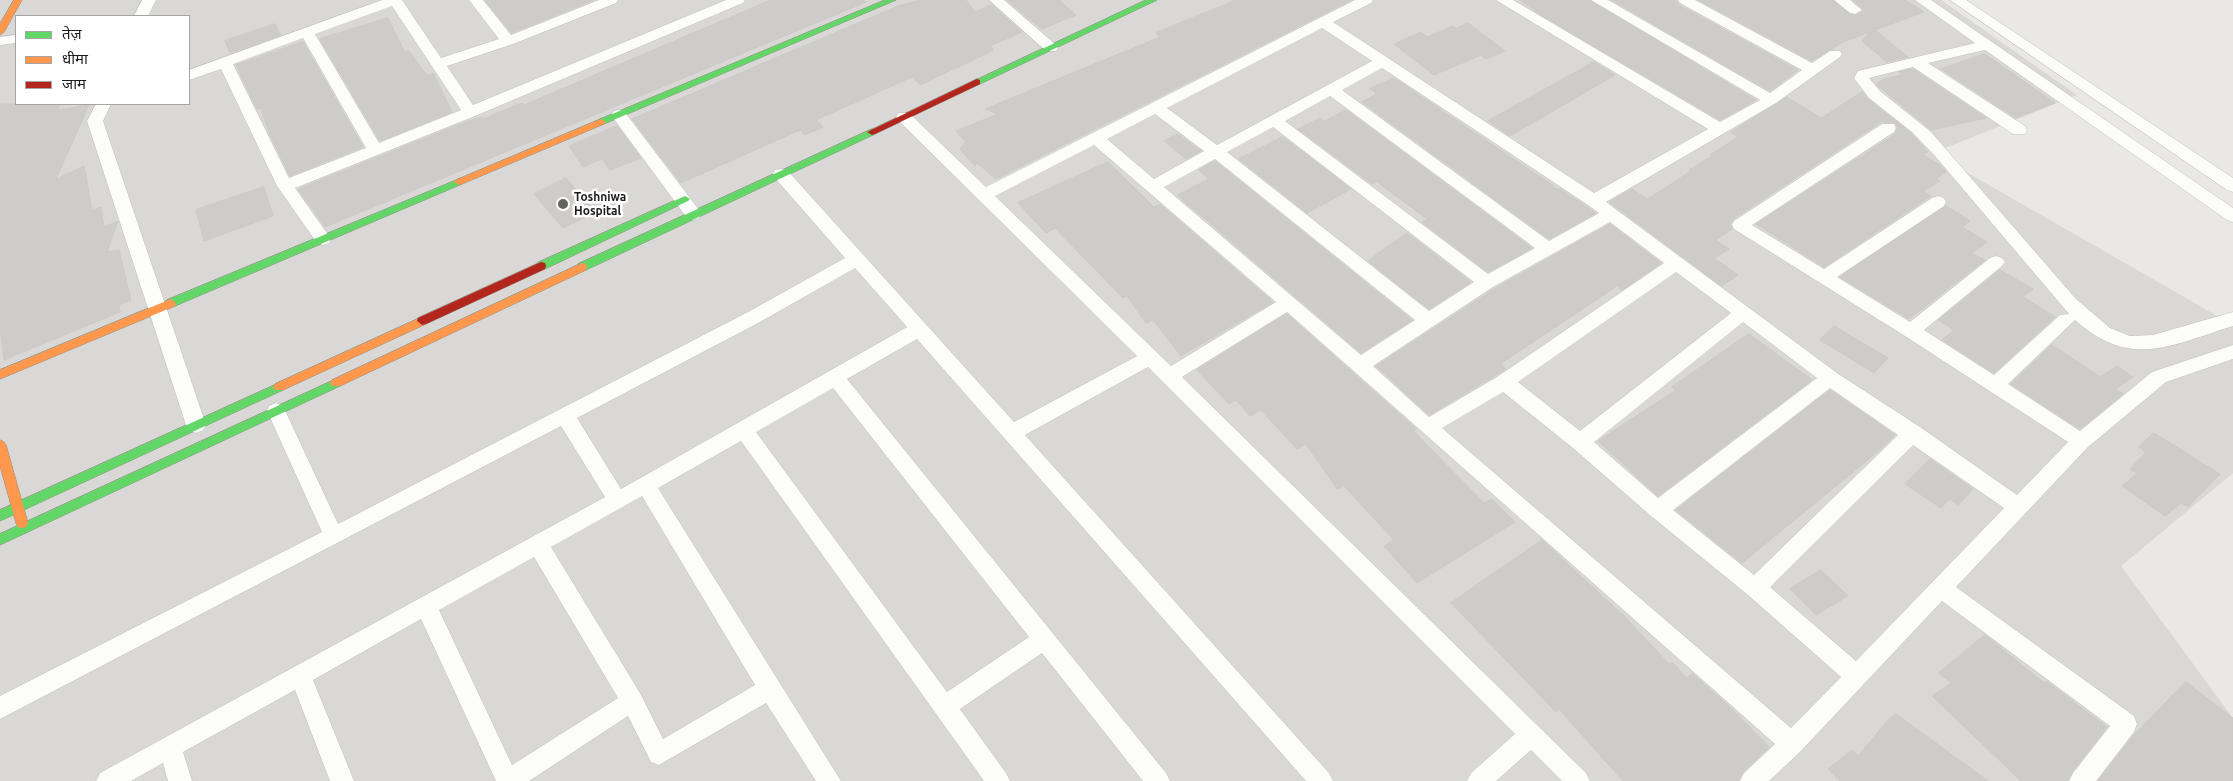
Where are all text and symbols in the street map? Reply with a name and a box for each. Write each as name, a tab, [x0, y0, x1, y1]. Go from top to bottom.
legend	[15, 15, 190, 105]
text: तेज़	[62, 25, 82, 42]
text: धीमा	[62, 50, 88, 67]
text: जाम	[62, 75, 86, 92]
place label: Toshniwa Hospital	[574, 190, 626, 218]
marker: Toshniwa Hospital	[556, 197, 570, 211]

